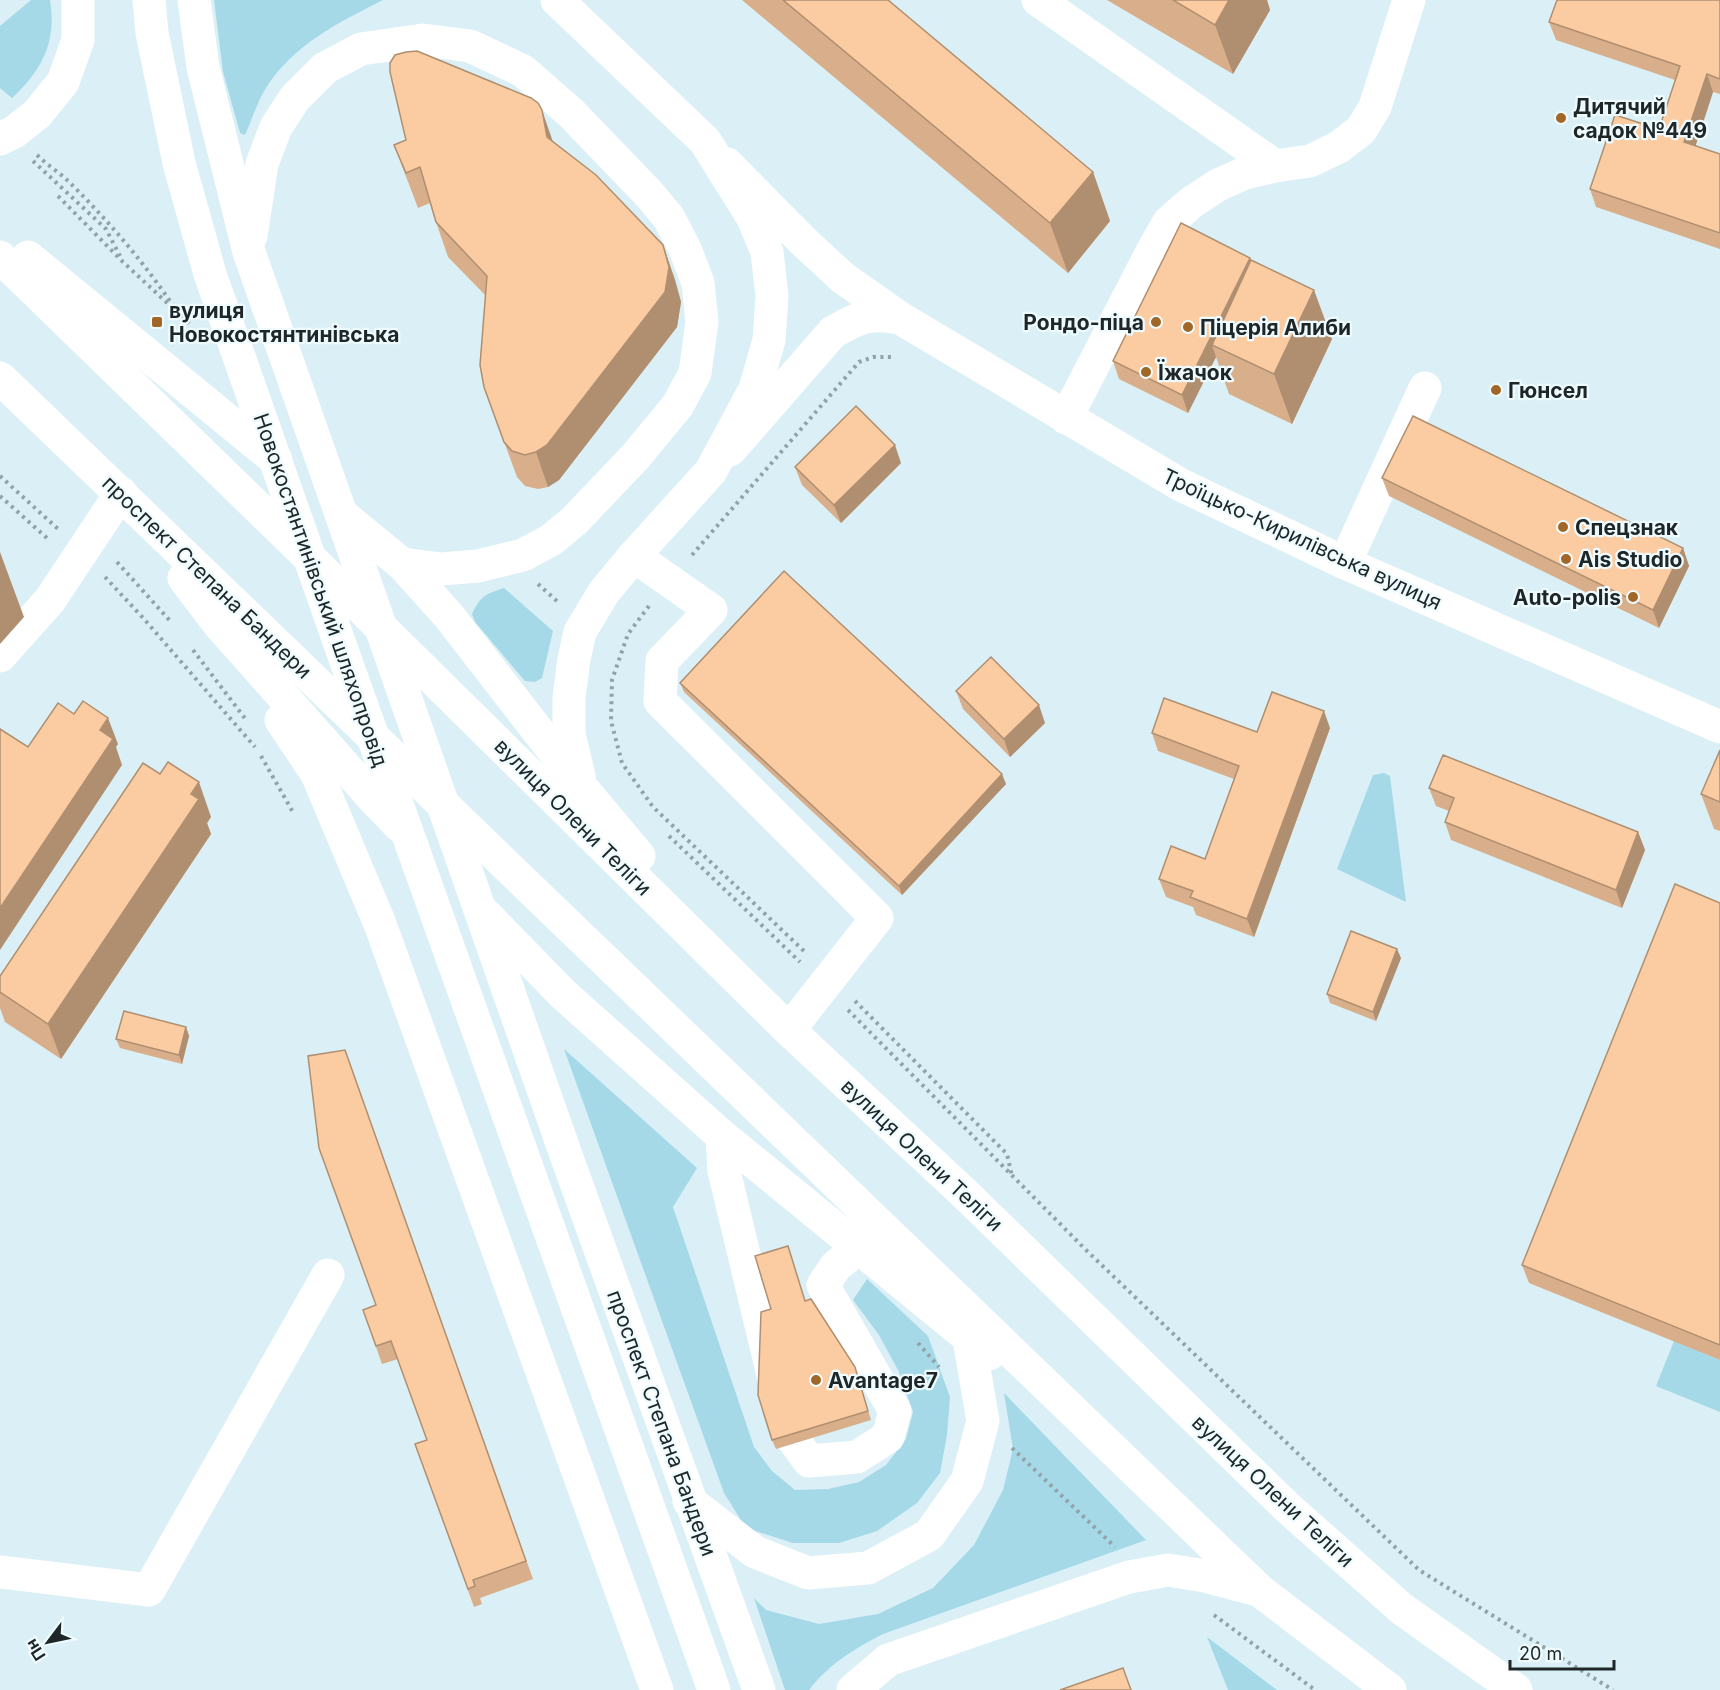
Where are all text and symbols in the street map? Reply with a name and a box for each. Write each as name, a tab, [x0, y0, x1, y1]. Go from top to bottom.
place label: Дитячий садок №449	[1573, 94, 1707, 143]
marker: Дитячий садок №449	[1554, 111, 1568, 125]
place label: вулиця Новокостянтинівська	[169, 298, 399, 347]
place label: Рондо-піца	[1023, 310, 1144, 335]
marker: вулиця Новокостянтинівська	[150, 315, 164, 329]
marker: Рондо-піца	[1149, 315, 1163, 329]
place label: Піцерія Алиби	[1200, 315, 1351, 340]
marker: Піцерія Алиби	[1181, 320, 1195, 334]
place label: Їжачок	[1157, 359, 1233, 385]
marker: Їжачок	[1139, 365, 1153, 379]
place label: Гюнсел	[1508, 378, 1588, 403]
marker: Гюнсел	[1489, 383, 1503, 397]
street label: Новокостянтинівський шляхопровід	[249, 410, 393, 770]
street label: Троїцько-Кирилівська вулиця	[1158, 463, 1446, 615]
street label: проспект Степана Бандери	[97, 470, 317, 684]
place label: Спецзнак	[1575, 515, 1679, 540]
marker: Спецзнак	[1556, 520, 1570, 534]
place label: Ais Studio	[1578, 547, 1683, 572]
marker: Ais Studio	[1559, 552, 1573, 566]
place label: Auto-polis	[1513, 585, 1621, 610]
marker: Auto-polis	[1626, 590, 1640, 604]
street label: вулиця Олени Теліги	[489, 733, 657, 901]
street label: вулиця Олени Теліги	[836, 1074, 1008, 1236]
street label: проспект Степана Бандери	[602, 1287, 722, 1559]
place label: Avantage7	[828, 1368, 938, 1393]
marker: Avantage7	[809, 1373, 823, 1387]
street label: вулиця Олени Теліги	[1187, 1410, 1359, 1572]
north arrow	[18, 1612, 78, 1672]
scale bar	[1510, 1633, 1614, 1671]
text: Пн	[21, 1635, 50, 1665]
text: 20 m	[1519, 1643, 1562, 1664]

